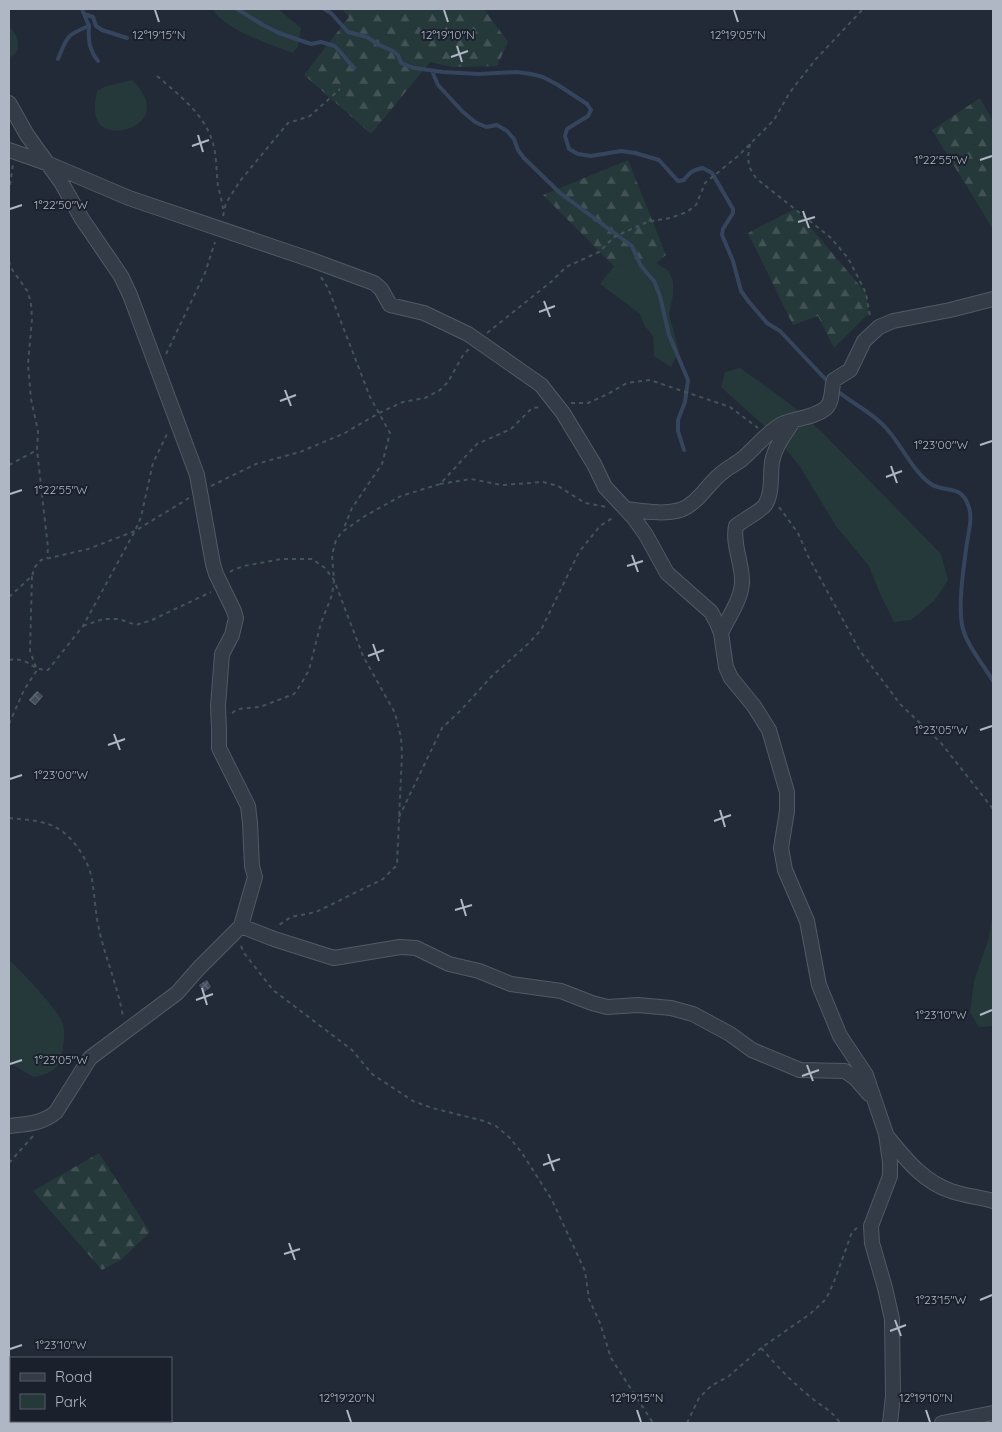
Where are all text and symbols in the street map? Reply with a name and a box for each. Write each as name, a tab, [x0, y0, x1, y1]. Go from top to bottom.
text: 12°19'15"N	[133, 27, 185, 42]
text: 12°19'10"N	[421, 27, 475, 42]
text: 12°19'05"N	[710, 27, 766, 42]
text: 1°22'55"W	[914, 152, 968, 167]
text: 1°22'50"W	[34, 197, 88, 212]
text: 1°23'00"W	[914, 437, 968, 452]
text: 1°22'55"W	[34, 482, 88, 497]
text: 1°23'05"W	[914, 722, 968, 737]
text: 1°23'00"W	[34, 767, 88, 782]
text: 1°23'10"W	[915, 1007, 967, 1022]
text: 1°23'05"W	[34, 1052, 88, 1067]
text: 1°23'15"W	[916, 1292, 967, 1307]
text: 1°23'10"W	[35, 1337, 87, 1352]
legend	[10, 1357, 172, 1422]
text: Road	[55, 1367, 92, 1386]
text: 12°19'20"N	[319, 1390, 375, 1405]
text: 12°19'15"N	[611, 1390, 663, 1405]
text: 12°19'10"N	[899, 1390, 953, 1405]
text: Park	[55, 1392, 87, 1411]

